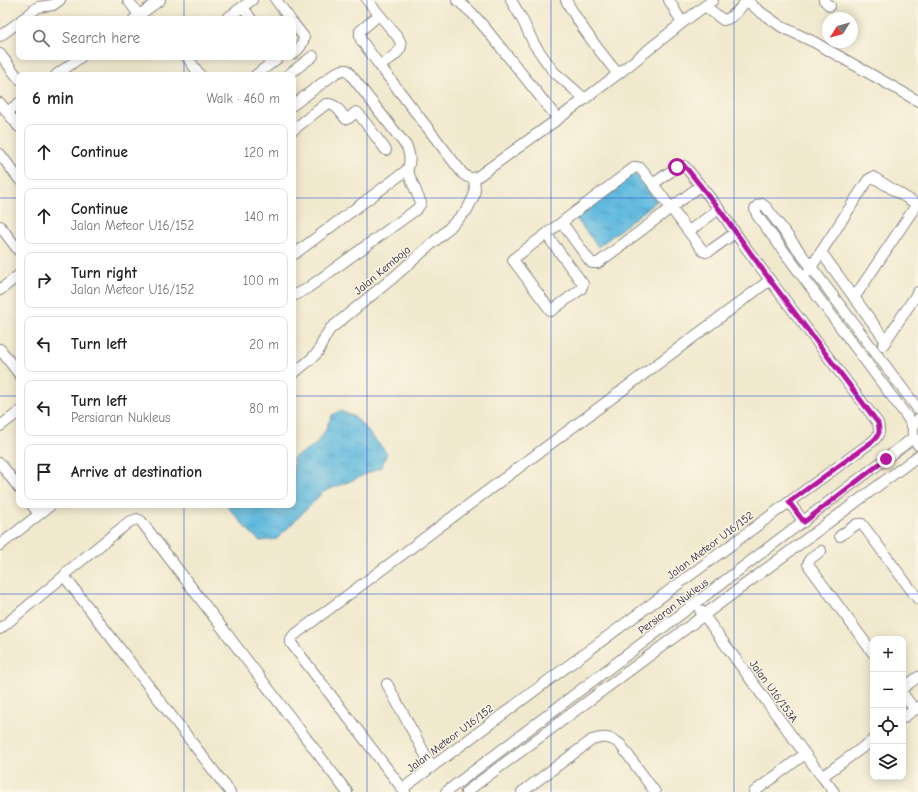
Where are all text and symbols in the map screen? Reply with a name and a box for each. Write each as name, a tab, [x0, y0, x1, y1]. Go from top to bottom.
north arrow	[822, 12, 858, 48]
search box	[16, 16, 296, 60]
icon: search	[30, 27, 52, 49]
text: Search here	[62, 29, 140, 47]
text: 6 min	[32, 89, 74, 108]
text: Walk · 460 m	[206, 91, 280, 106]
icon: ahead	[33, 141, 55, 163]
text: Continue	[71, 143, 128, 161]
text: 120 m	[244, 145, 279, 160]
route start	[668, 158, 686, 176]
text: Continue	[71, 200, 128, 218]
icon: ahead	[33, 205, 55, 227]
text: 140 m	[245, 209, 279, 224]
text: Jalan Meteor U16/152	[71, 218, 194, 233]
street label: Jalan Kemboja	[352, 243, 413, 298]
text: Turn right	[71, 264, 137, 282]
icon: right	[33, 269, 55, 291]
text: 100 m	[243, 273, 279, 288]
text: Jalan Meteor U16/152	[71, 282, 194, 297]
icon: left	[33, 333, 55, 355]
text: Turn left	[71, 335, 127, 353]
text: 20 m	[249, 337, 279, 352]
text: Turn left	[71, 392, 127, 410]
icon: left	[33, 397, 55, 419]
text: 80 m	[249, 401, 279, 416]
text: Persiaran Nukleus	[71, 410, 171, 425]
route end	[877, 450, 895, 468]
icon: arrive	[33, 461, 55, 483]
text: Arrive at destination	[71, 463, 202, 481]
street label: Jalan Meteor U16/152	[665, 509, 756, 582]
street label: Persiaran Nukleus	[636, 576, 711, 637]
map controls	[870, 636, 906, 780]
button: +	[870, 636, 906, 672]
street label: Jalan U16/153A	[747, 658, 801, 725]
button: −	[870, 672, 906, 708]
street label: Jalan Meteor U16/152	[405, 702, 496, 775]
button: locate	[870, 708, 906, 744]
button: layers	[870, 744, 906, 780]

